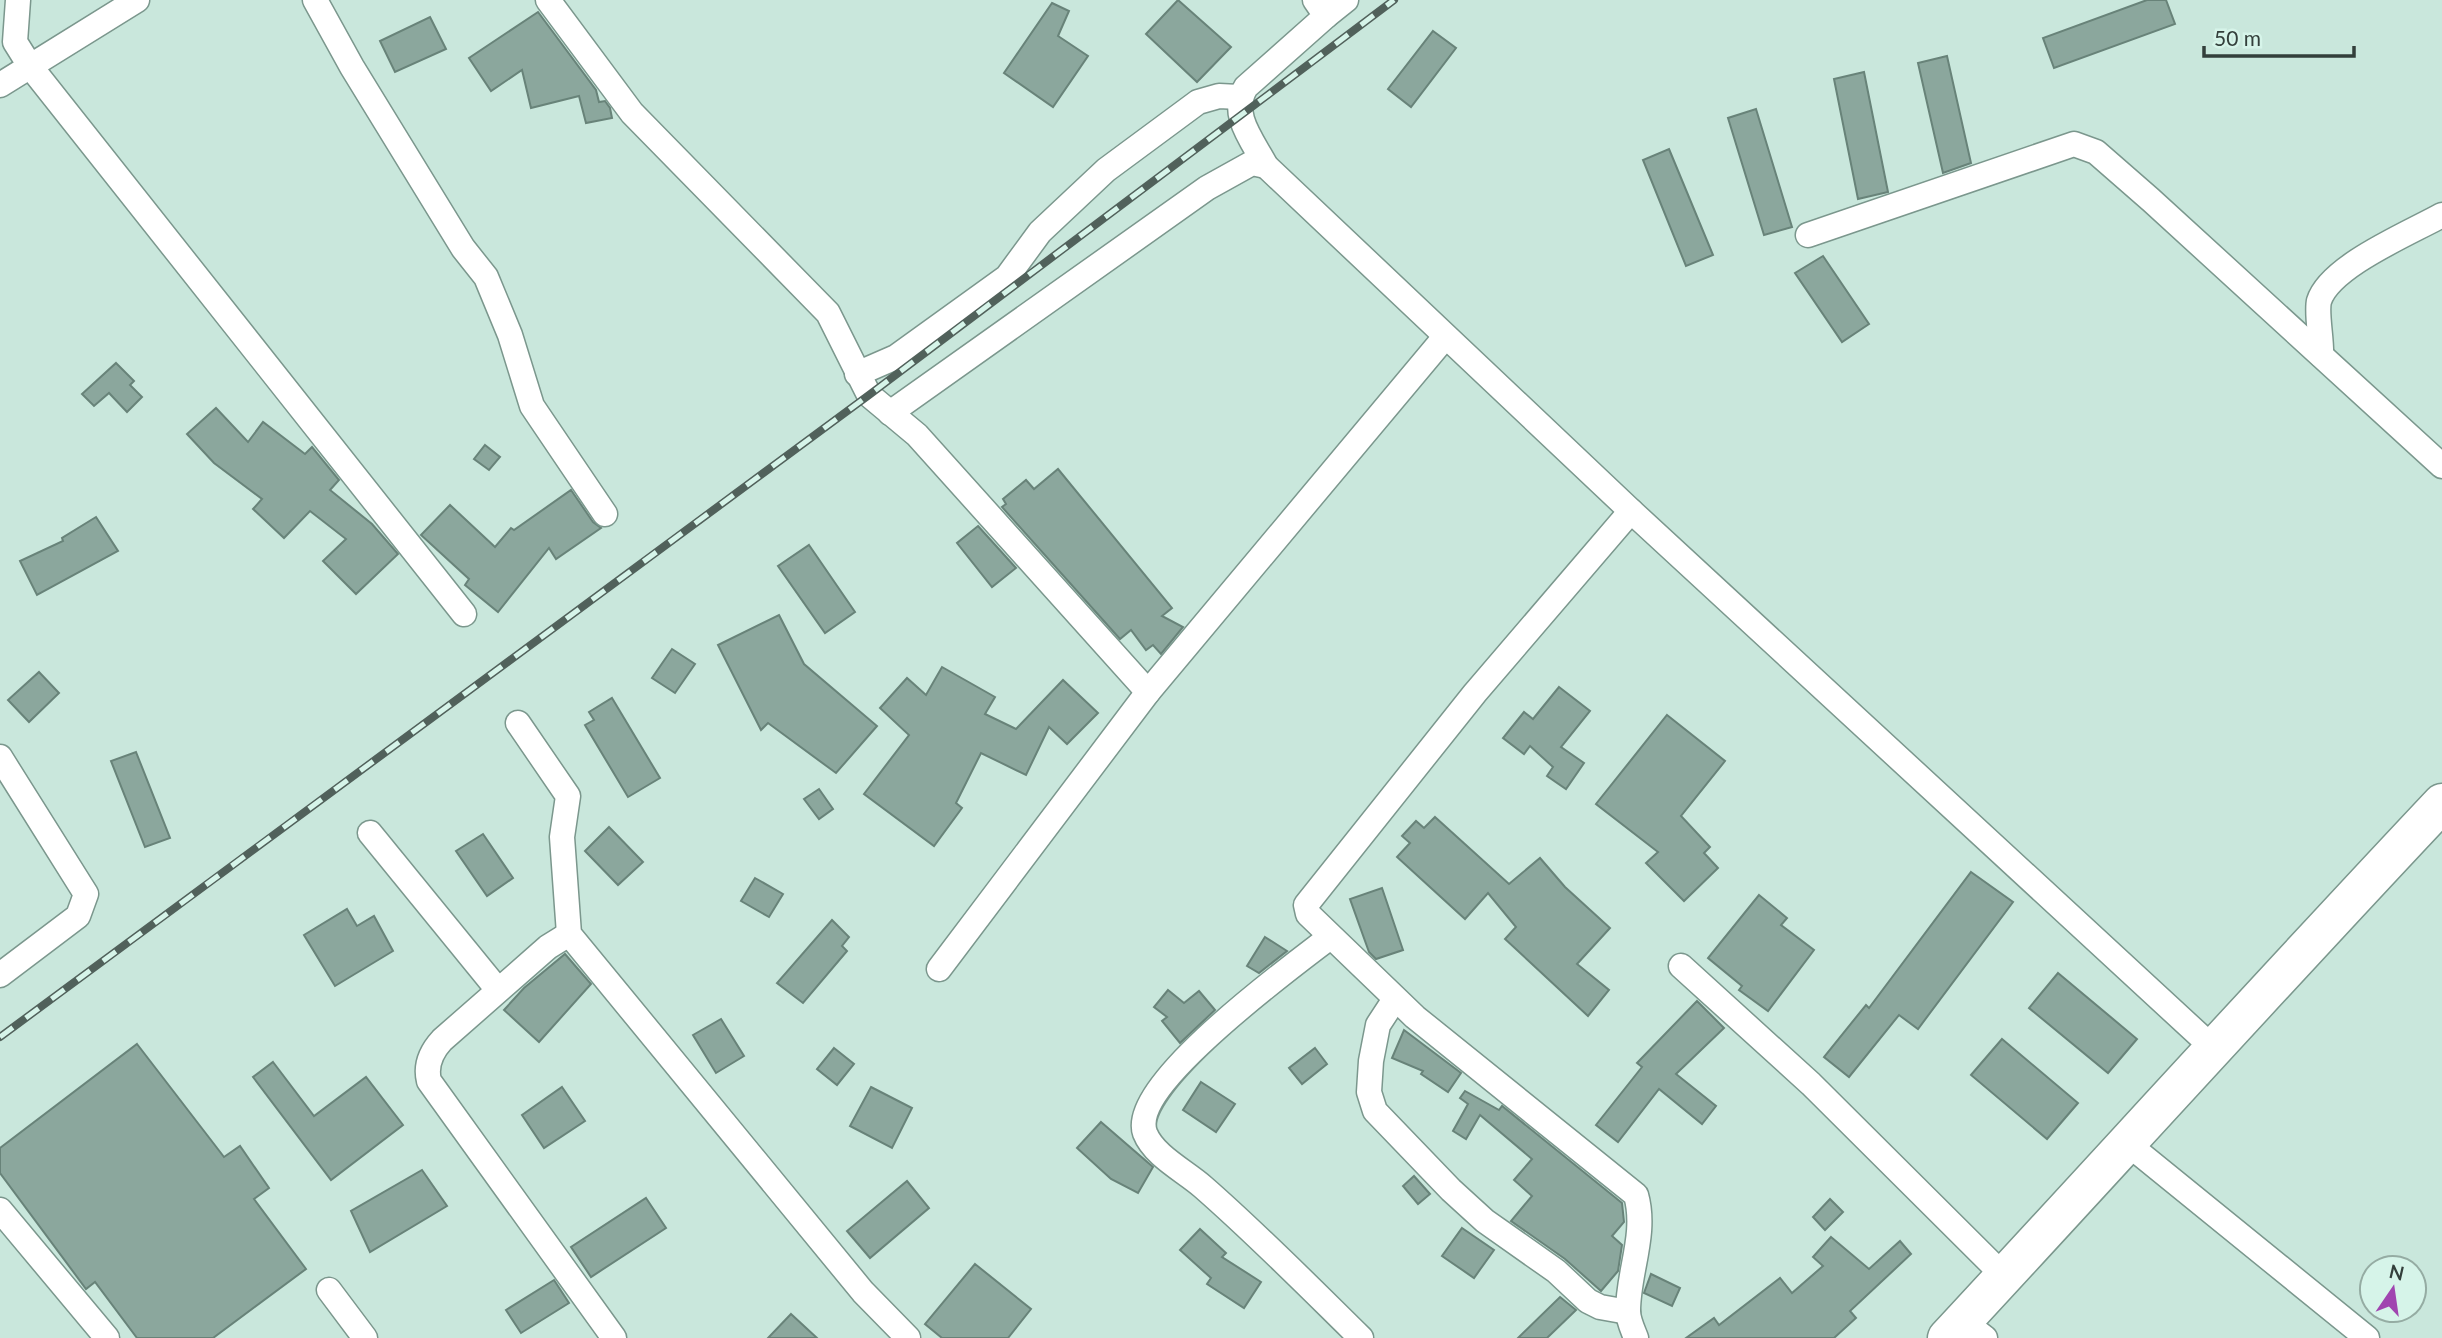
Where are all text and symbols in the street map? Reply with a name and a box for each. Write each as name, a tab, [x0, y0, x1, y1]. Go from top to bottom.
scale bar	[2204, 14, 2354, 58]
text: 50 m	[2214, 25, 2261, 50]
north arrow	[2358, 1254, 2428, 1324]
text: N	[2387, 1259, 2407, 1285]

